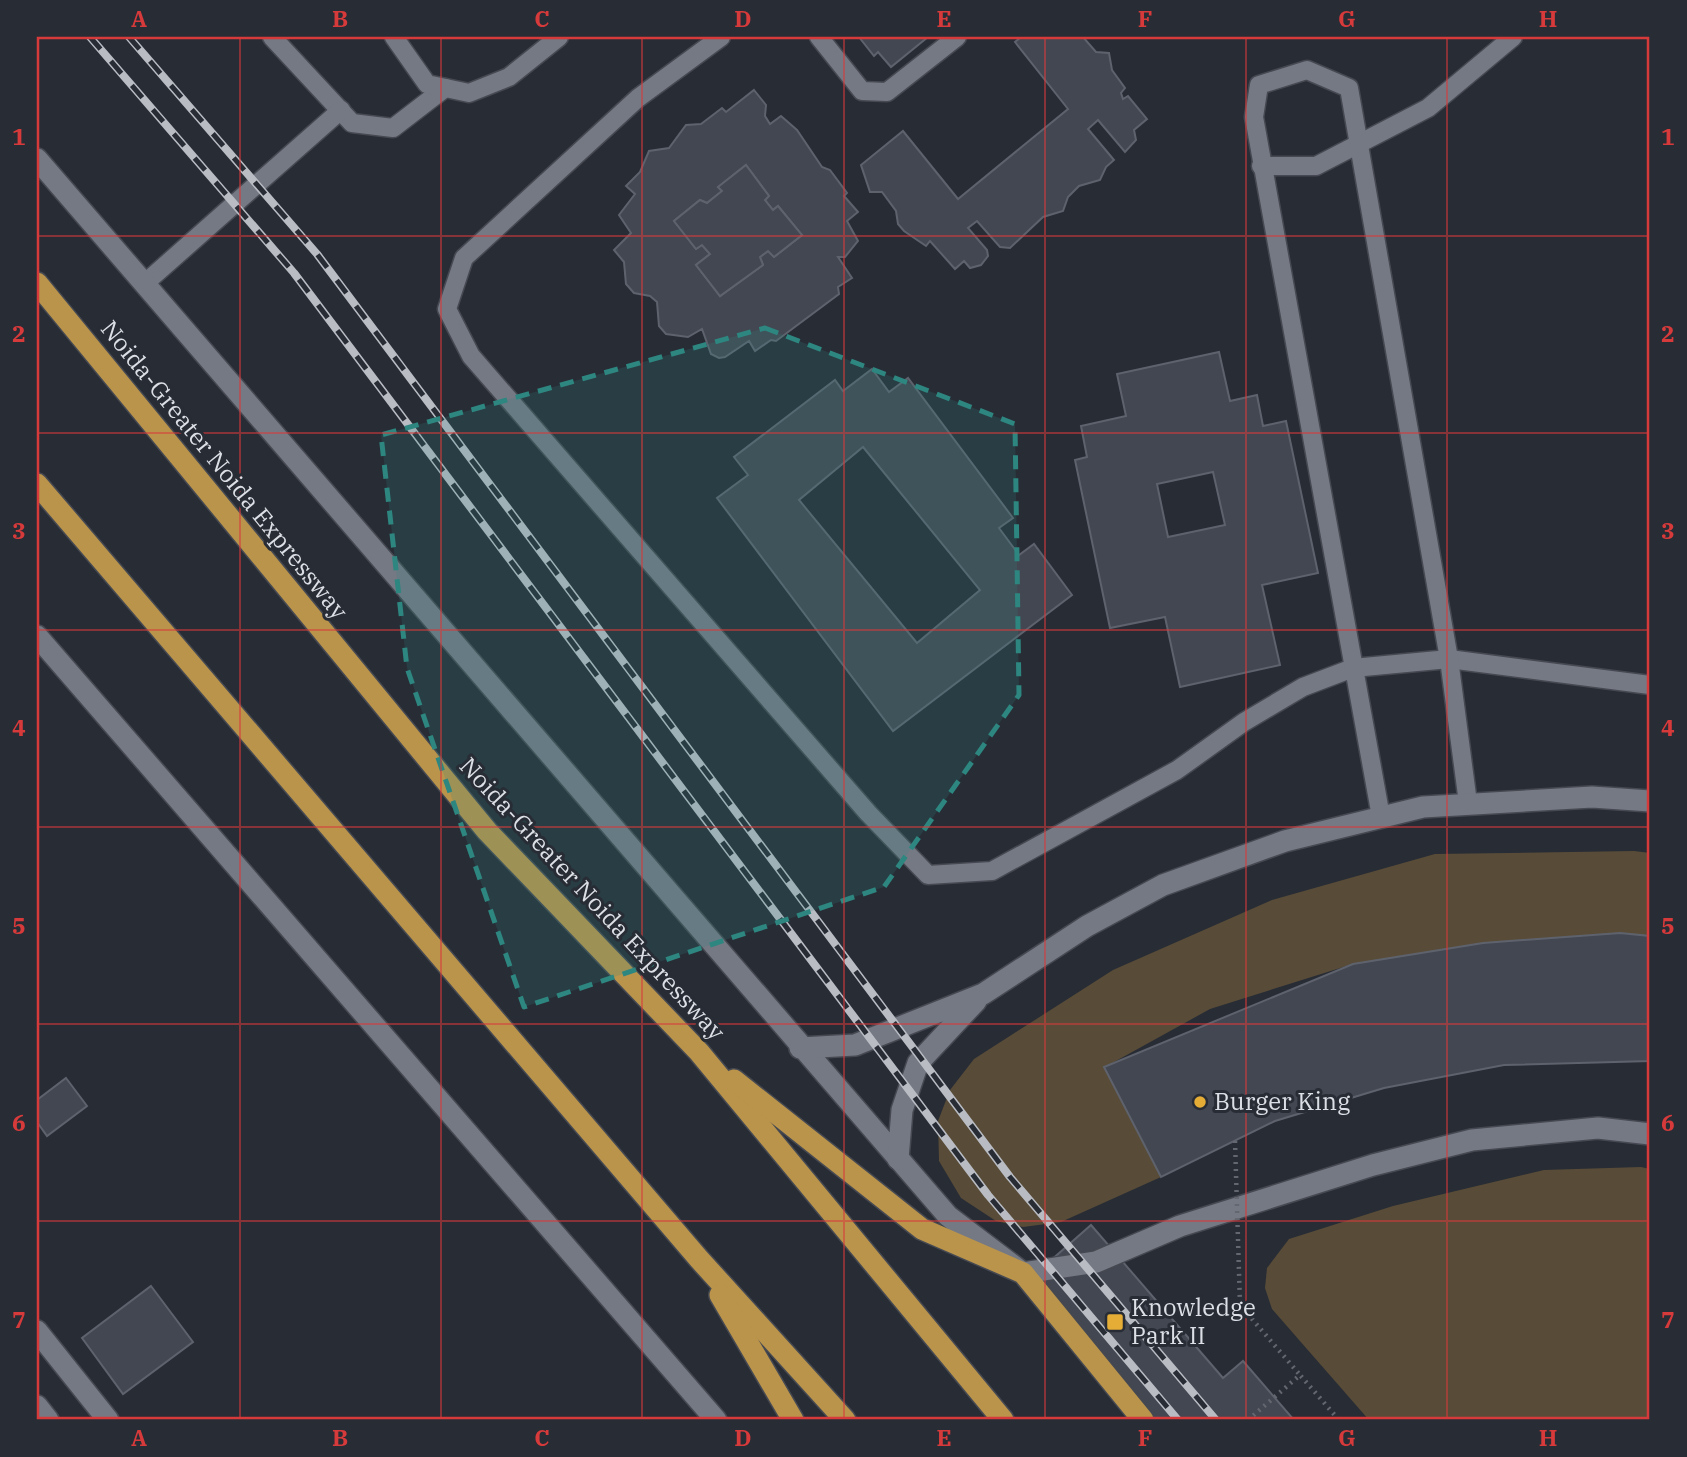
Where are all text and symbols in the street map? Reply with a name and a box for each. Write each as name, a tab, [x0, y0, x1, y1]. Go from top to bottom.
text: A	[131, 3, 147, 33]
text: B	[332, 3, 348, 33]
text: C	[534, 3, 550, 33]
text: D	[734, 3, 752, 33]
text: E	[936, 3, 952, 33]
text: F	[1138, 3, 1152, 33]
text: G	[1338, 3, 1356, 33]
text: H	[1539, 3, 1557, 33]
text: 1	[12, 121, 26, 151]
text: 1	[1661, 121, 1675, 151]
street label: Noida-Greater Noida Expressway	[94, 313, 356, 626]
text: 2	[12, 318, 26, 348]
text: 2	[1661, 318, 1675, 348]
text: 3	[12, 515, 26, 545]
text: 3	[1661, 515, 1675, 545]
text: 4	[12, 712, 26, 742]
text: 4	[1661, 712, 1675, 742]
street label: Noida-Greater Noida Expressway	[453, 750, 733, 1047]
text: 5	[12, 910, 26, 940]
text: 5	[1661, 910, 1675, 940]
place label: Burger King	[1214, 1085, 1350, 1117]
marker: Burger King	[1192, 1094, 1208, 1110]
text: 6	[12, 1107, 26, 1137]
text: 6	[1661, 1107, 1675, 1137]
place label: Knowledge Park II	[1131, 1291, 1256, 1351]
text: 7	[12, 1304, 26, 1334]
text: 7	[1661, 1304, 1675, 1334]
marker: Knowledge Park II	[1105, 1312, 1125, 1332]
text: A	[131, 1422, 147, 1452]
text: B	[332, 1422, 348, 1452]
text: C	[534, 1422, 550, 1452]
text: D	[734, 1422, 752, 1452]
text: E	[936, 1422, 952, 1452]
text: F	[1138, 1422, 1152, 1452]
text: G	[1338, 1422, 1356, 1452]
text: H	[1539, 1422, 1557, 1452]

